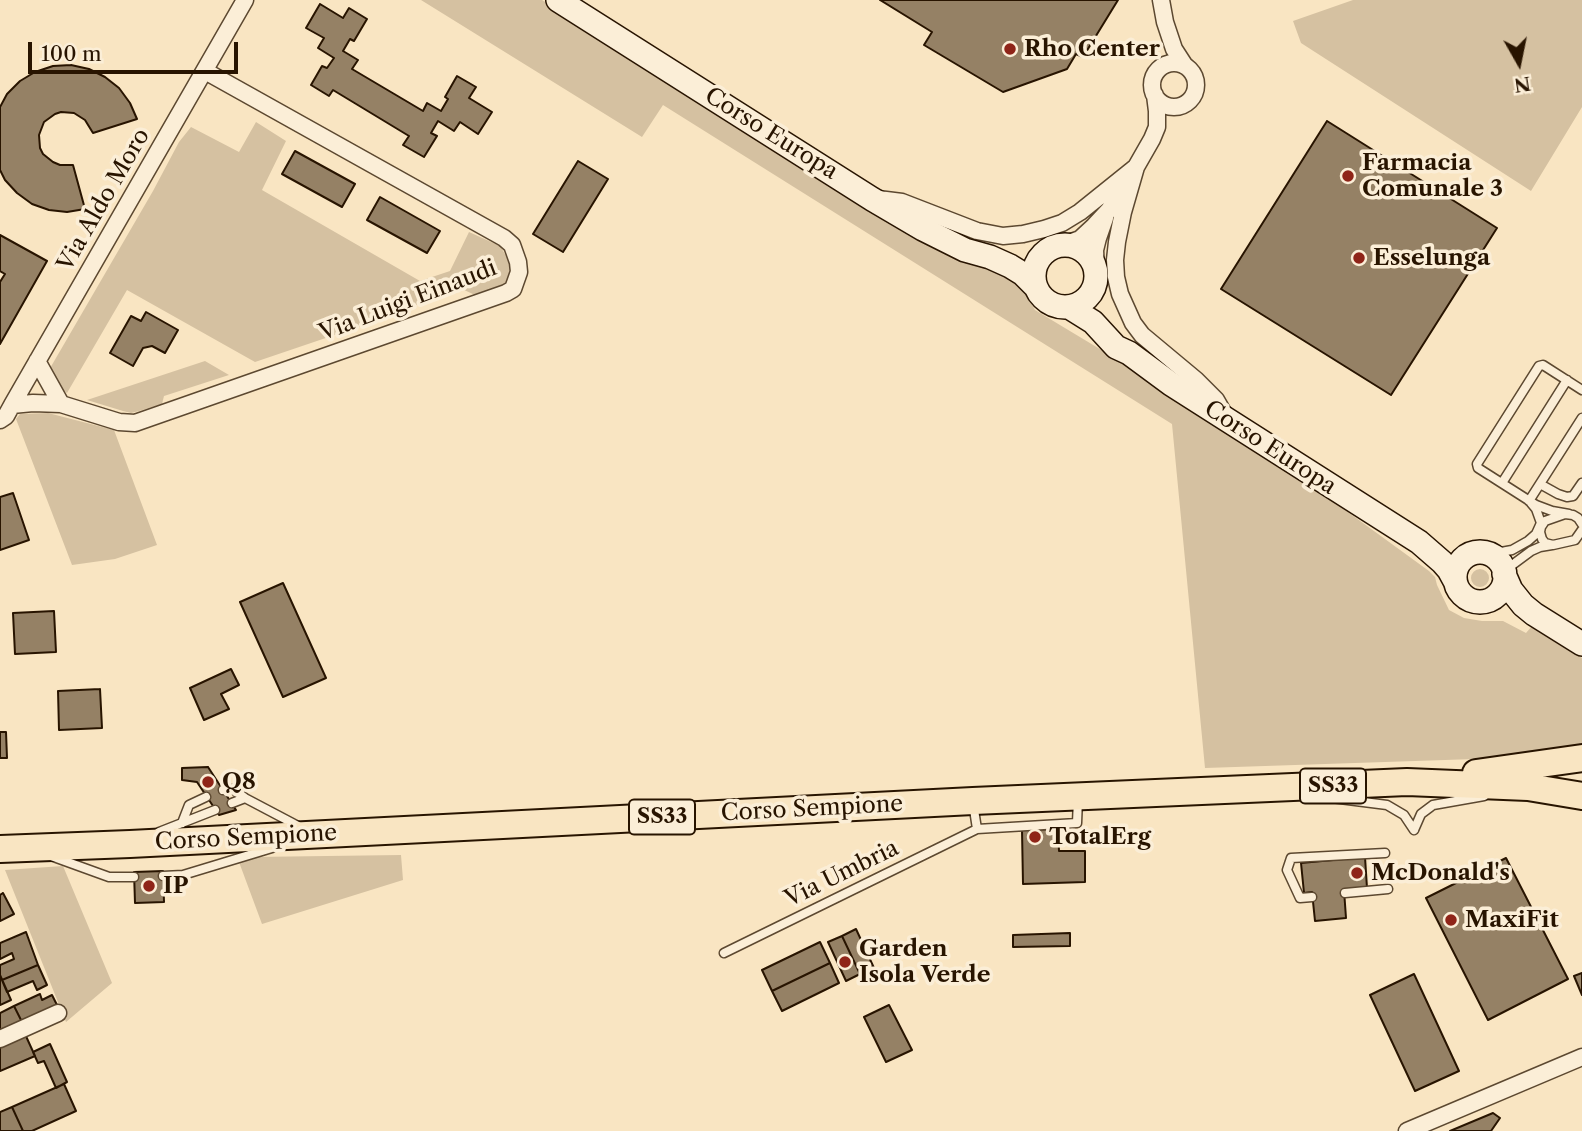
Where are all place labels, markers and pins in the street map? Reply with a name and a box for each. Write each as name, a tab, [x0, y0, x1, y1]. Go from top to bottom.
place label: Rho Center	[1024, 35, 1160, 63]
marker: Rho Center	[1002, 41, 1018, 57]
place label: Farmacia Comunale 3	[1362, 149, 1503, 203]
marker: Farmacia Comunale 3	[1340, 168, 1356, 184]
place label: Esselunga	[1373, 244, 1490, 272]
marker: Esselunga	[1351, 250, 1367, 266]
place label: Q8	[222, 768, 256, 796]
marker: Q8	[200, 774, 216, 790]
place label: TotalErg	[1049, 823, 1151, 851]
marker: TotalErg	[1027, 829, 1043, 845]
place label: McDonald's	[1371, 859, 1510, 887]
marker: McDonald's	[1349, 865, 1365, 881]
place label: IP	[163, 872, 188, 900]
marker: IP	[141, 878, 157, 894]
place label: MaxiFit	[1465, 906, 1559, 934]
marker: MaxiFit	[1443, 912, 1459, 928]
place label: Garden Isola Verde	[859, 935, 990, 989]
marker: Garden Isola Verde	[837, 954, 853, 970]

